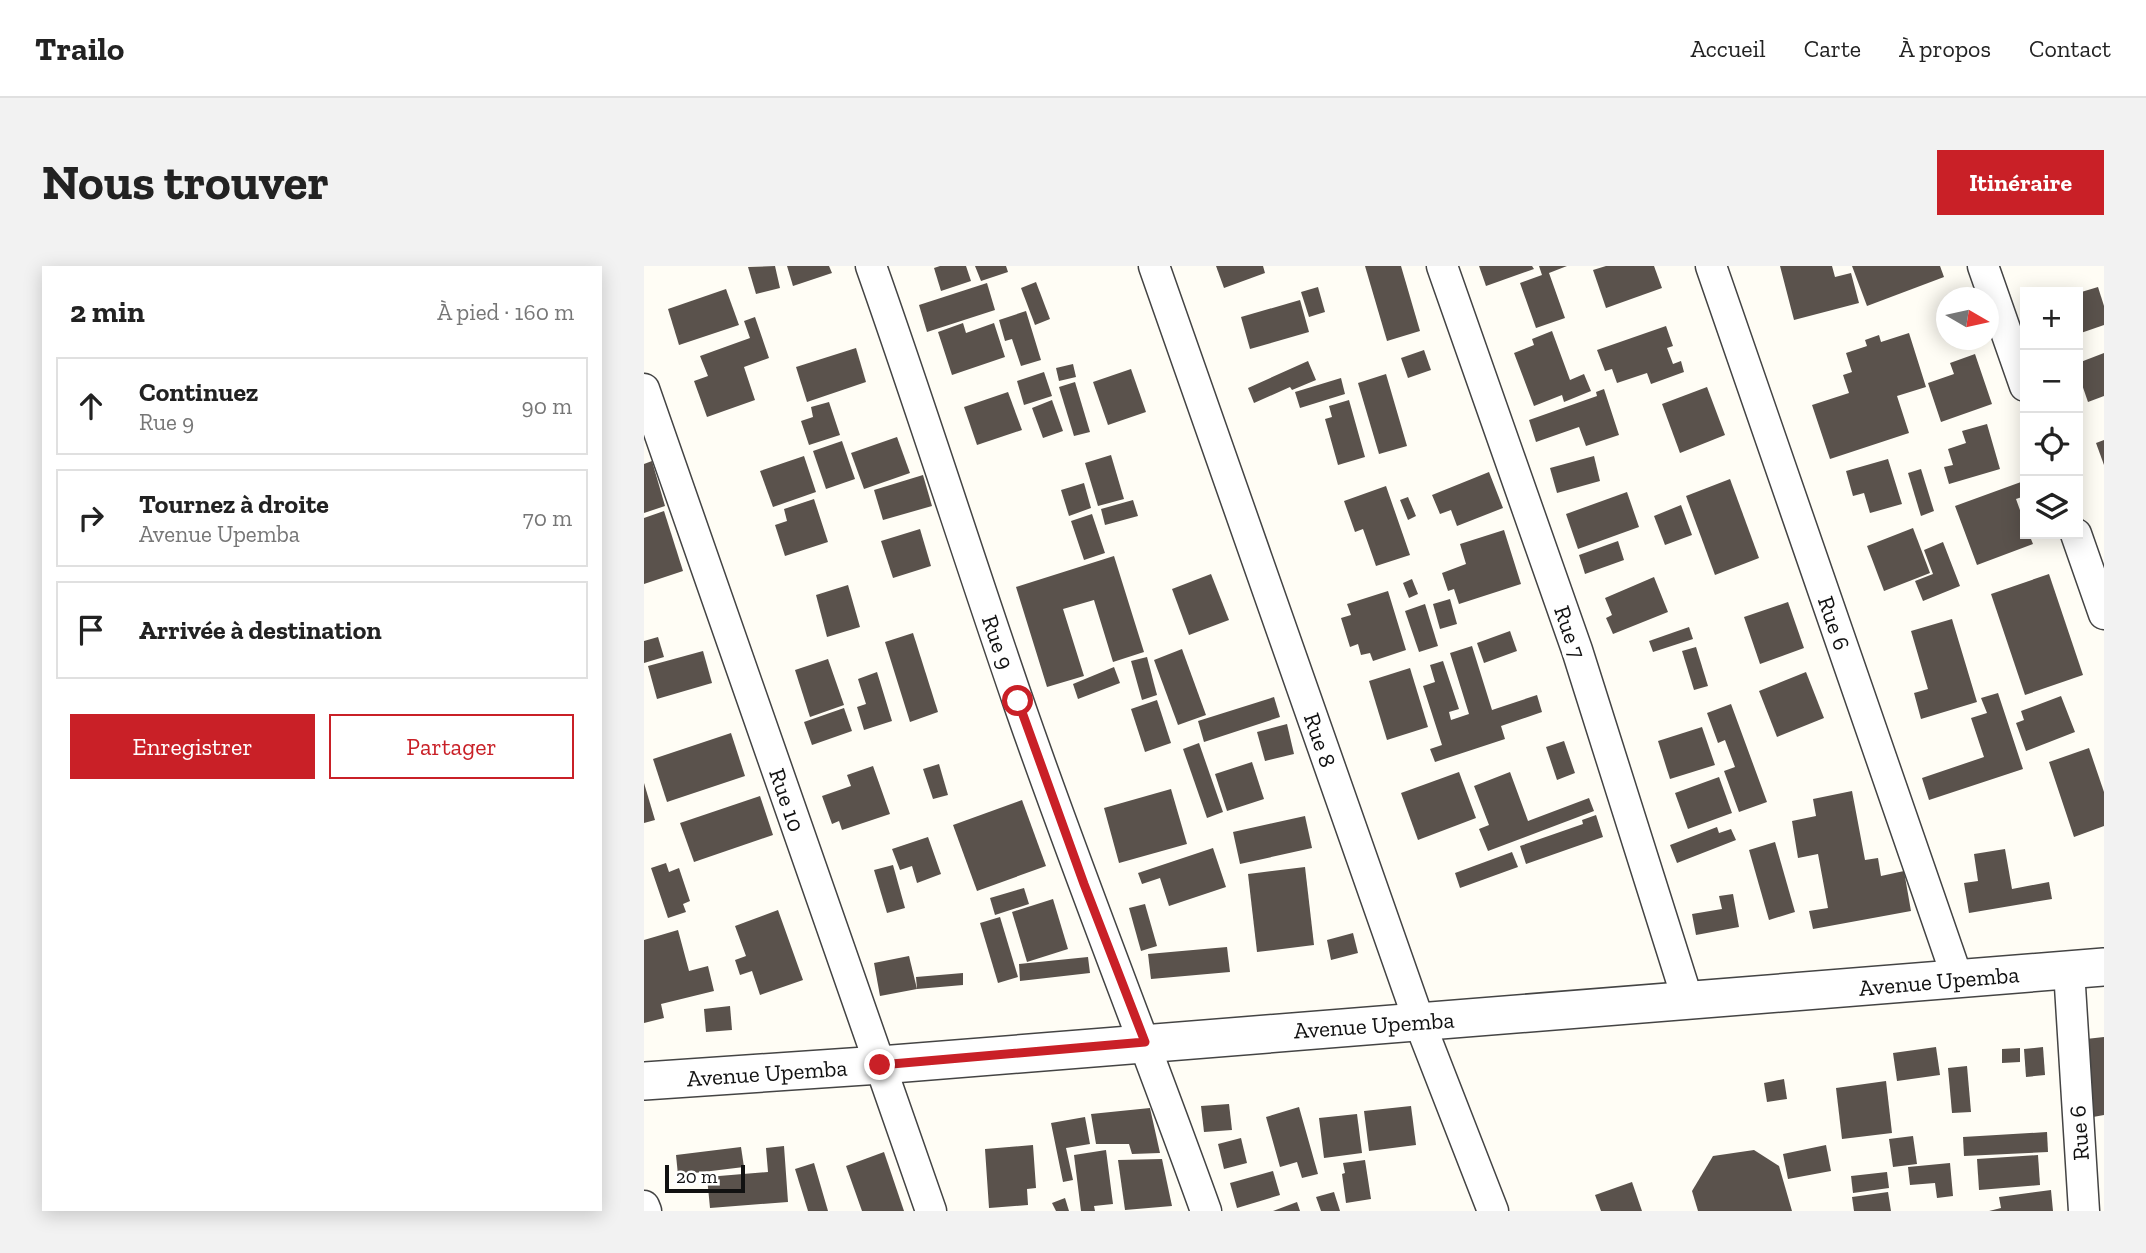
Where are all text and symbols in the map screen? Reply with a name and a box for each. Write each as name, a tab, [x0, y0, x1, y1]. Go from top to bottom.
text: Trailo	[35, 29, 124, 68]
text: Accueil	[1690, 34, 1766, 63]
text: Carte	[1804, 34, 1861, 63]
text: À propos	[1899, 34, 1991, 63]
text: Contact	[2029, 34, 2111, 63]
button: Itinéraire	[1937, 150, 2104, 215]
text: Nous trouver	[42, 153, 329, 212]
north arrow	[1936, 287, 1999, 350]
map controls	[2020, 287, 2083, 539]
button: +	[2020, 287, 2083, 350]
text: 2 min	[70, 294, 145, 330]
text: À pied · 160 m	[437, 298, 574, 326]
button: −	[2020, 350, 2083, 413]
text: Continuez	[139, 376, 258, 408]
icon: ahead	[72, 387, 110, 425]
text: 90 m	[521, 392, 572, 420]
text: Rue 9	[139, 408, 194, 436]
button: locate	[2020, 413, 2083, 476]
button: layers	[2020, 476, 2083, 539]
text: Tournez à droite	[139, 488, 329, 520]
icon: right	[72, 499, 110, 537]
text: 70 m	[523, 504, 572, 532]
text: Avenue Upemba	[139, 520, 300, 548]
street label: Rue 6	[1812, 592, 1856, 654]
street label: Rue 7	[1548, 602, 1592, 662]
icon: arrive	[72, 611, 110, 649]
street label: Rue 9	[976, 611, 1020, 673]
text: Arrivée à destination	[139, 614, 382, 646]
route start	[1002, 685, 1033, 716]
street label: Rue 8	[1298, 709, 1342, 771]
button: Enregistrer	[70, 714, 315, 779]
button: Partager	[329, 714, 574, 779]
street label: Rue 10	[763, 765, 811, 835]
street label: Avenue Upemba	[1858, 960, 2020, 1002]
street label: Avenue Upemba	[1293, 1005, 1455, 1045]
route end	[864, 1049, 895, 1080]
street label: Avenue Upemba	[686, 1053, 848, 1093]
street label: Rue 6	[2063, 1104, 2095, 1162]
scale bar	[665, 1162, 746, 1194]
text: 20 m	[676, 1165, 717, 1188]

